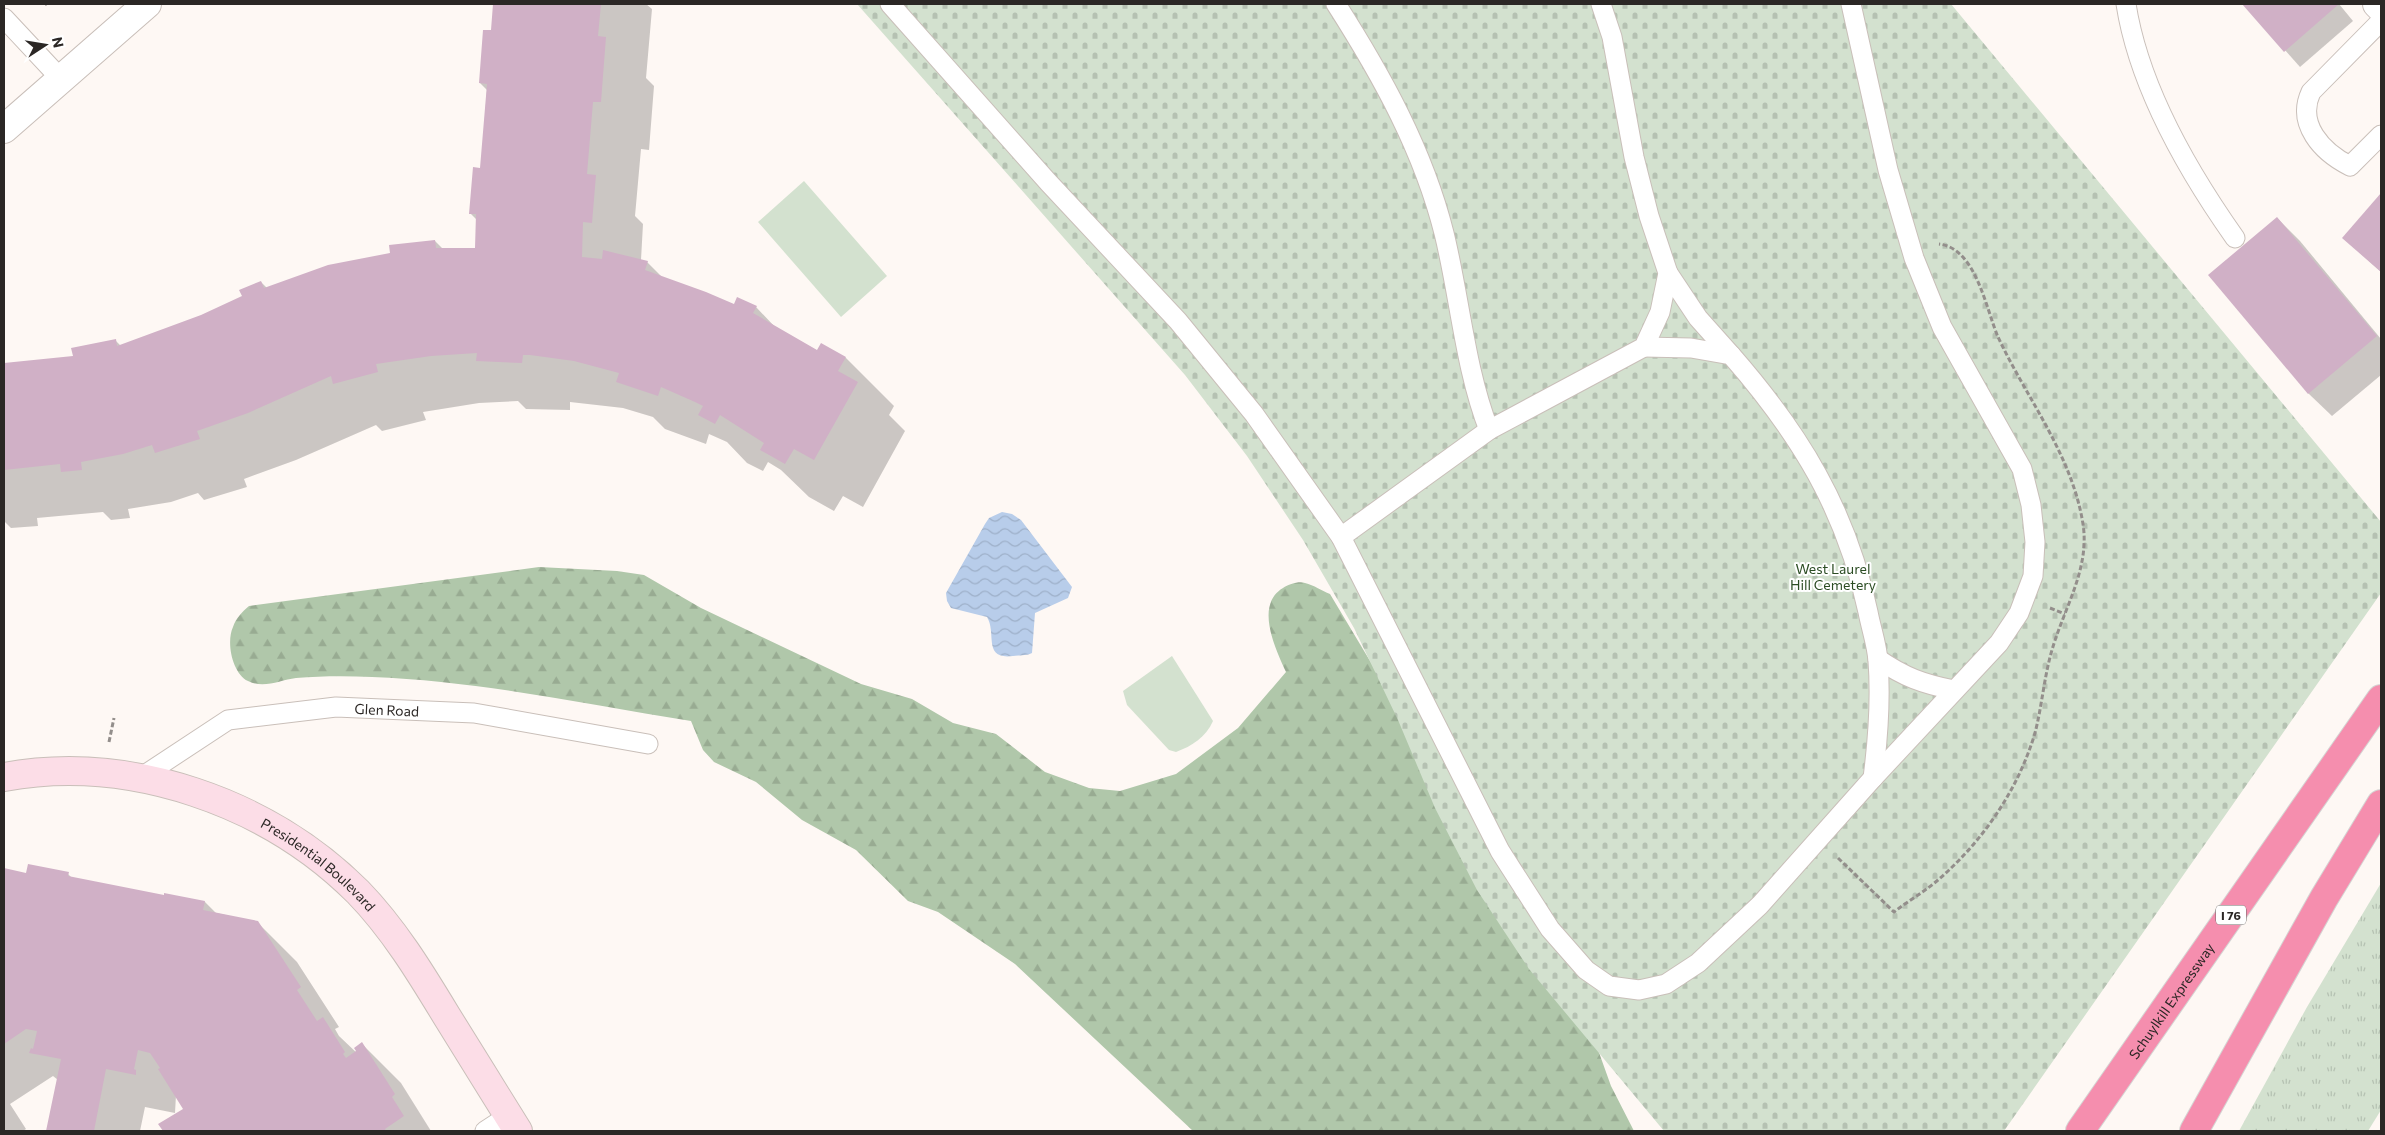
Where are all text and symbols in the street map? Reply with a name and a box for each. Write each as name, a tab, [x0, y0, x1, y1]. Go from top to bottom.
north arrow	[20, 20, 70, 70]
text: N	[49, 35, 68, 49]
park label: West Laurel Hill Cemetery	[1790, 560, 1876, 593]
street label: Glen Road	[354, 699, 419, 719]
street label: Presidential Boulevard	[258, 814, 380, 914]
road number: I 76	[2216, 906, 2246, 924]
street label: Schuylkill Expressway	[2125, 939, 2217, 1062]

